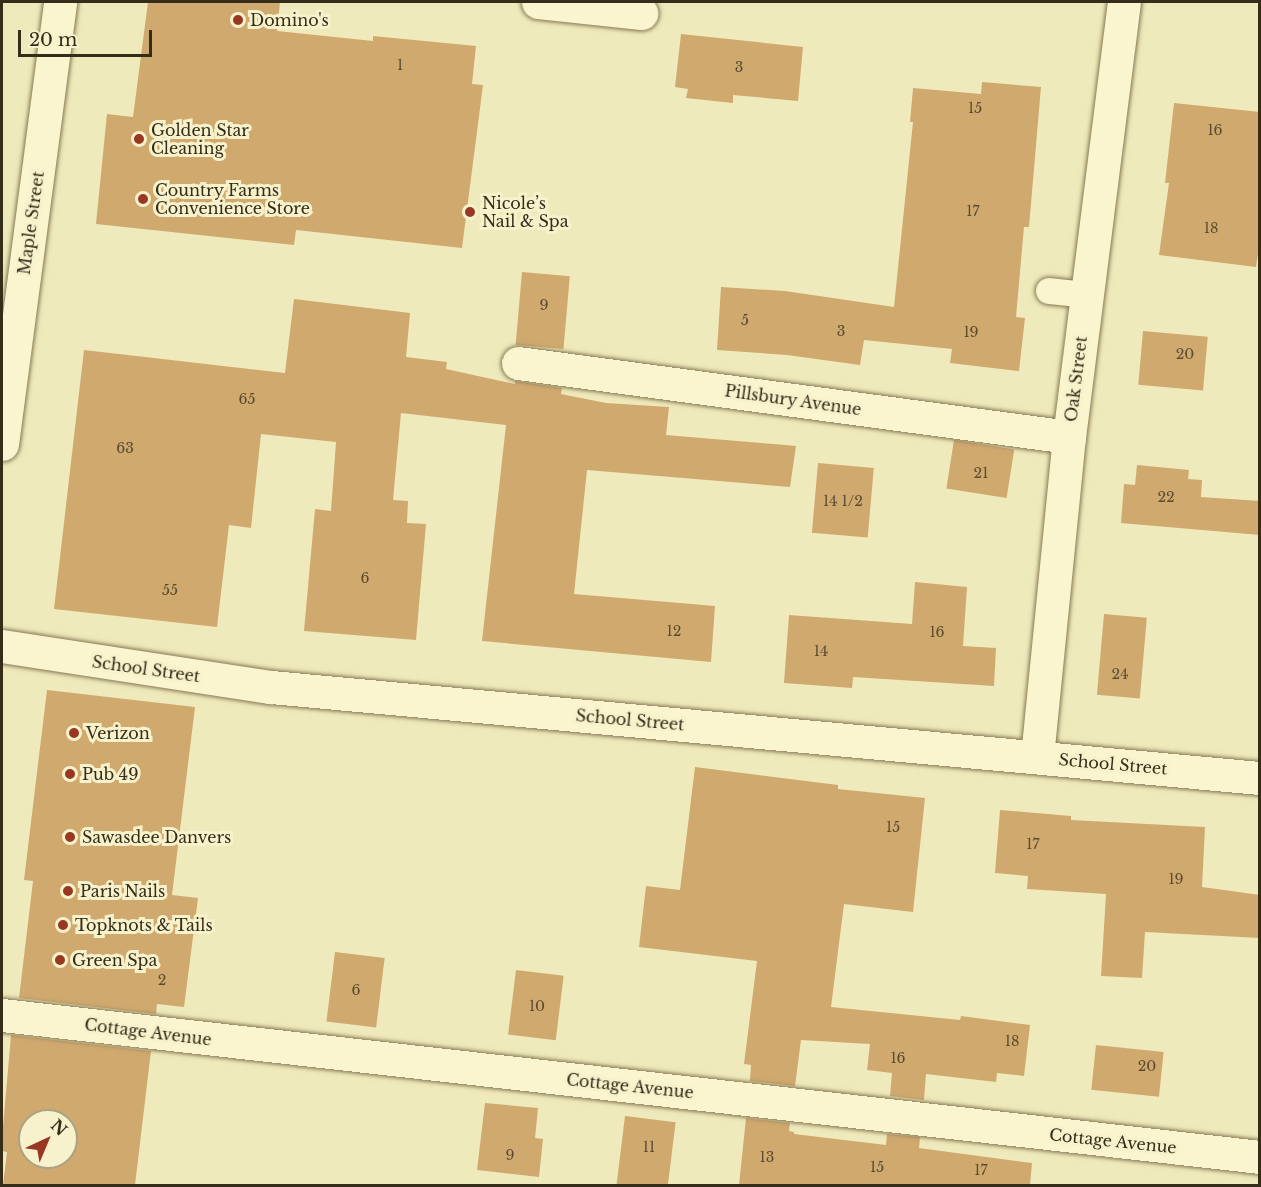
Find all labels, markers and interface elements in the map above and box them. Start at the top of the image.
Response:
place label: Domino's [250,10,329,30]
marker: Domino's [231,13,245,27]
scale bar [21,18,154,56]
text: 20 m [29,29,77,51]
house number: 1 [397,57,403,73]
house number: 3 [735,59,743,75]
house number: 15 [968,100,982,116]
place label: Golden Star Cleaning [151,120,249,158]
house number: 16 [1207,122,1223,138]
marker: Golden Star Cleaning [132,132,146,146]
street label: Maple Street [14,170,48,276]
place label: Country Farms Convenience Store [155,180,310,218]
marker: Country Farms Convenience Store [136,192,150,206]
place label: Nicole’s Nail & Spa [482,193,569,231]
house number: 17 [966,203,980,219]
marker: Nicole’s Nail & Spa [463,205,477,219]
house number: 18 [1204,220,1218,236]
house number: 9 [539,297,549,313]
house number: 5 [741,312,749,328]
house number: 3 [837,323,845,339]
house number: 19 [963,324,979,340]
street label: Oak Street [1061,335,1091,423]
house number: 20 [1176,346,1194,362]
street label: Pillsbury Avenue [723,381,863,419]
house number: 65 [239,391,255,407]
house number: 63 [116,440,134,456]
house number: 21 [974,465,988,481]
house number: 22 [1157,489,1175,505]
house number: 14 1/2 [823,493,863,509]
house number: 6 [360,570,370,586]
house number: 55 [162,582,178,598]
house number: 12 [667,623,681,639]
house number: 16 [929,624,945,640]
house number: 14 [814,643,828,659]
street label: School Street [91,652,201,686]
house number: 24 [1112,666,1128,682]
street label: School Street [575,706,685,734]
place label: Verizon [86,723,150,743]
marker: Verizon [67,726,81,740]
street label: School Street [1058,750,1168,778]
place label: Pub 49 [82,764,138,784]
marker: Pub 49 [63,767,77,781]
house number: 15 [886,819,900,835]
place label: Sawasdee Danvers [82,827,231,847]
marker: Sawasdee Danvers [63,830,77,844]
house number: 17 [1026,836,1040,852]
house number: 19 [1168,871,1184,887]
place label: Paris Nails [80,881,165,901]
marker: Paris Nails [61,884,75,898]
place label: Topknots & Tails [75,915,213,935]
marker: Topknots & Tails [56,918,70,932]
place label: Green Spa [72,950,157,970]
marker: Green Spa [53,953,67,967]
house number: 2 [158,972,166,988]
house number: 6 [351,982,361,998]
house number: 10 [529,998,545,1014]
street label: Cottage Avenue [83,1015,213,1049]
house number: 18 [1005,1033,1019,1049]
house number: 16 [890,1050,906,1066]
house number: 20 [1138,1058,1156,1074]
street label: Cottage Avenue [565,1070,695,1102]
north arrow [18,1109,78,1169]
text: N [47,1115,71,1140]
street label: Cottage Avenue [1048,1125,1178,1157]
house number: 11 [643,1139,655,1155]
house number: 9 [505,1147,515,1163]
house number: 13 [760,1149,774,1165]
house number: 15 [870,1159,884,1175]
house number: 17 [974,1162,988,1178]

